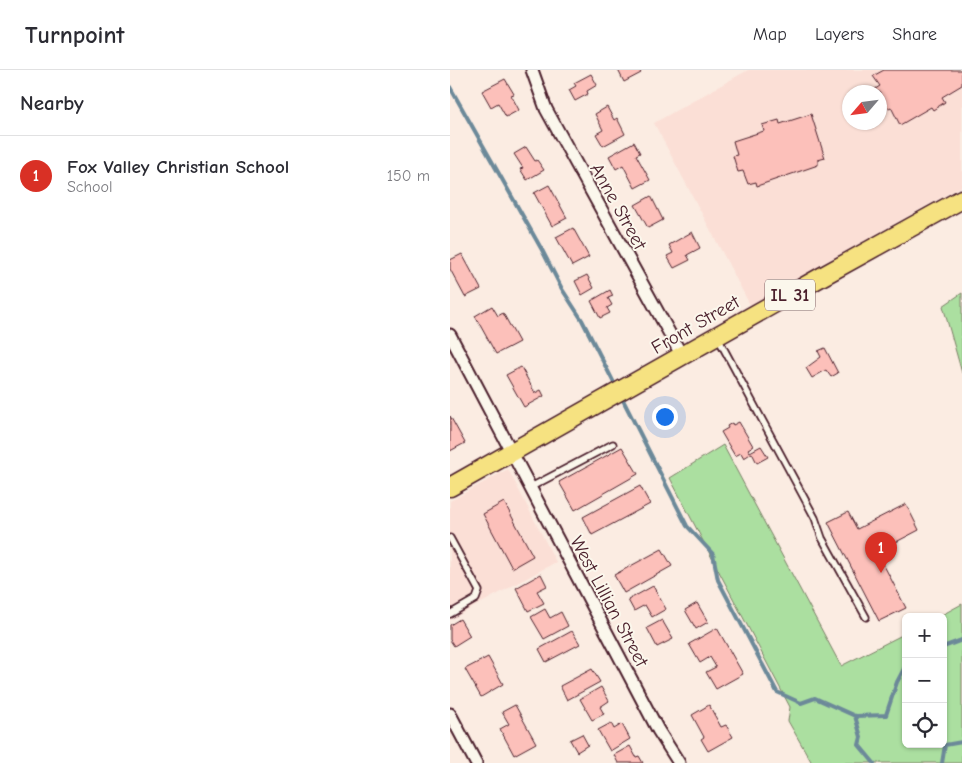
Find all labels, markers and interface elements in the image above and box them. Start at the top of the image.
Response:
text: Turnpoint [25,21,124,49]
text: Map [753,24,787,45]
text: Layers [815,24,864,45]
text: Share [892,24,937,45]
north arrow [842,85,887,130]
text: Nearby [20,91,84,115]
text: Fox Valley Christian School [67,156,289,178]
street label: Anne Street [585,159,651,254]
text: 1 [33,167,39,185]
text: 150 m [387,167,430,185]
text: School [67,178,113,196]
road number: IL 31 [765,280,815,310]
street label: Front Street [648,291,744,359]
your location [652,404,678,430]
street label: West Lillian Street [565,532,653,671]
pin: 1 [865,532,897,573]
map controls [902,613,947,748]
button: + [902,613,947,658]
button: − [902,658,947,703]
button: locate [902,703,947,748]

